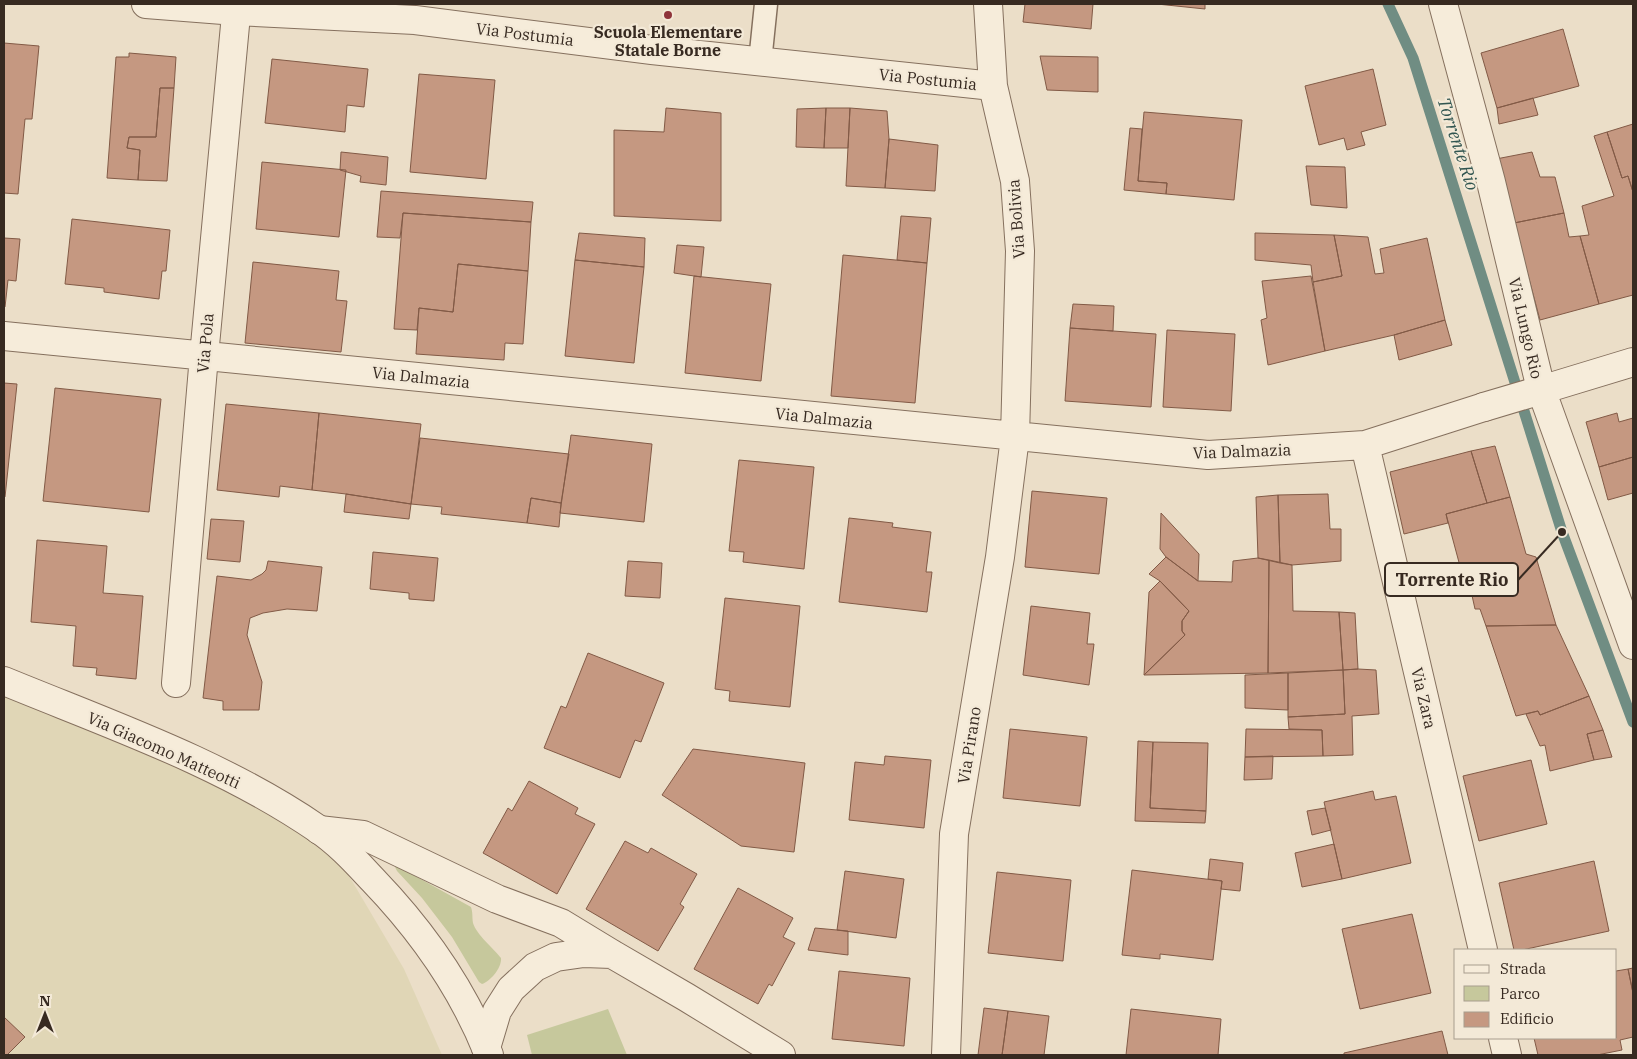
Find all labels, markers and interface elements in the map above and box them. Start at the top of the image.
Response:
marker: Scuola Elementare Statale Borne [662,9,674,21]
street label: Via Postumia [475,18,575,50]
place label: Scuola Elementare Statale Borne [594,22,742,60]
street label: Via Postumia [878,64,978,94]
water label: Torrente Rio [1433,94,1484,193]
street label: Via Bolivia [1003,178,1029,259]
street label: Via Lungo Rio [1505,275,1547,381]
street label: Via Pola [192,312,218,374]
street label: Via Dalmazia [371,362,471,392]
street label: Via Dalmazia [774,403,874,433]
street label: Via Dalmazia [1192,439,1292,463]
callout: Torrente Rio [1385,563,1518,596]
text: Torrente Rio [1395,568,1509,591]
street label: Via Zara [1407,665,1441,731]
street label: Via Pirano [953,705,985,785]
street label: Via Giacomo Matteotti [84,707,244,793]
legend [1454,949,1617,1039]
text: Strada [1500,959,1546,978]
text: Parco [1500,984,1540,1003]
north arrow [20,989,70,1039]
text: N [39,992,51,1010]
text: Edificio [1500,1009,1554,1028]

